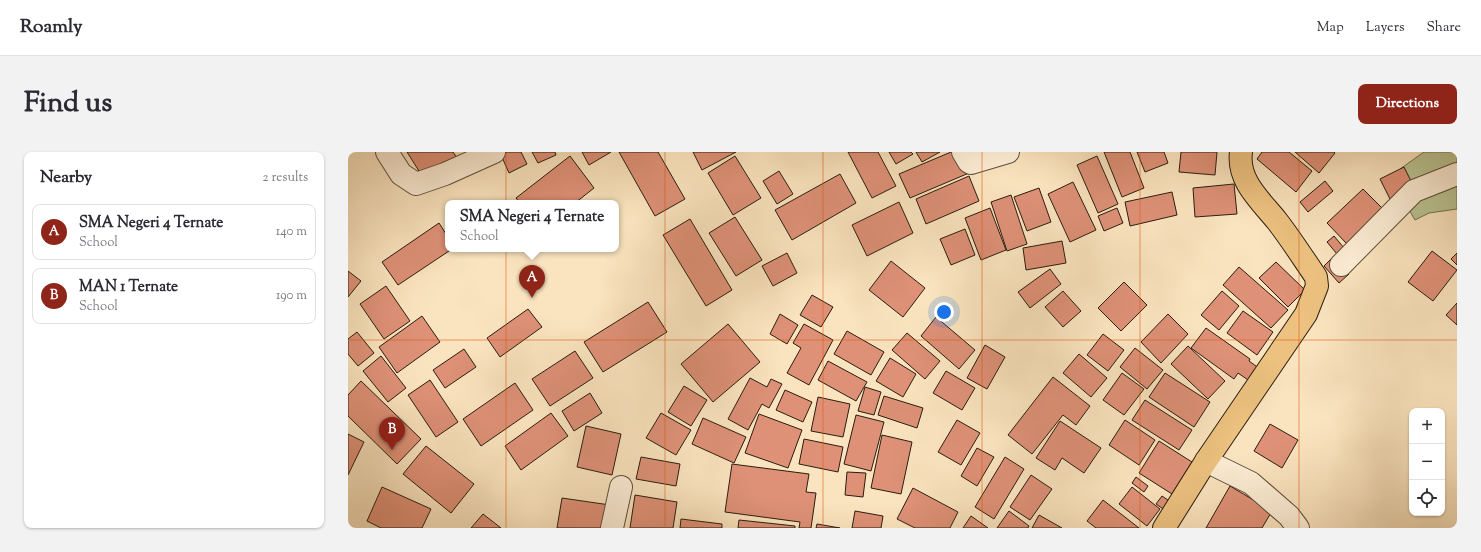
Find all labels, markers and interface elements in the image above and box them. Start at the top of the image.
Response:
text: Roamly [20,14,83,41]
text: Map [1317,18,1344,38]
text: Layers [1366,18,1404,38]
text: Share [1426,18,1461,38]
text: Find us [24,84,112,124]
button: Directions [1358,84,1457,124]
text: Nearby [40,166,92,190]
text: 2 results [263,169,308,187]
popup [445,200,619,252]
text: SMA Negeri 4 Ternate [460,207,604,228]
text: SMA Negeri 4 Ternate [79,213,223,234]
text: A [49,223,59,241]
text: 140 m [276,223,307,241]
text: School [460,228,499,246]
text: School [79,234,118,252]
pin: A [519,265,545,298]
text: MAN 1 Ternate [79,277,178,298]
text: B [50,287,58,305]
text: 190 m [276,287,307,305]
text: School [79,298,118,316]
your location [934,302,954,322]
map controls [1409,408,1445,516]
button: + [1409,408,1445,444]
pin: B [379,417,405,450]
button: − [1409,444,1445,480]
button: locate [1409,480,1445,516]

